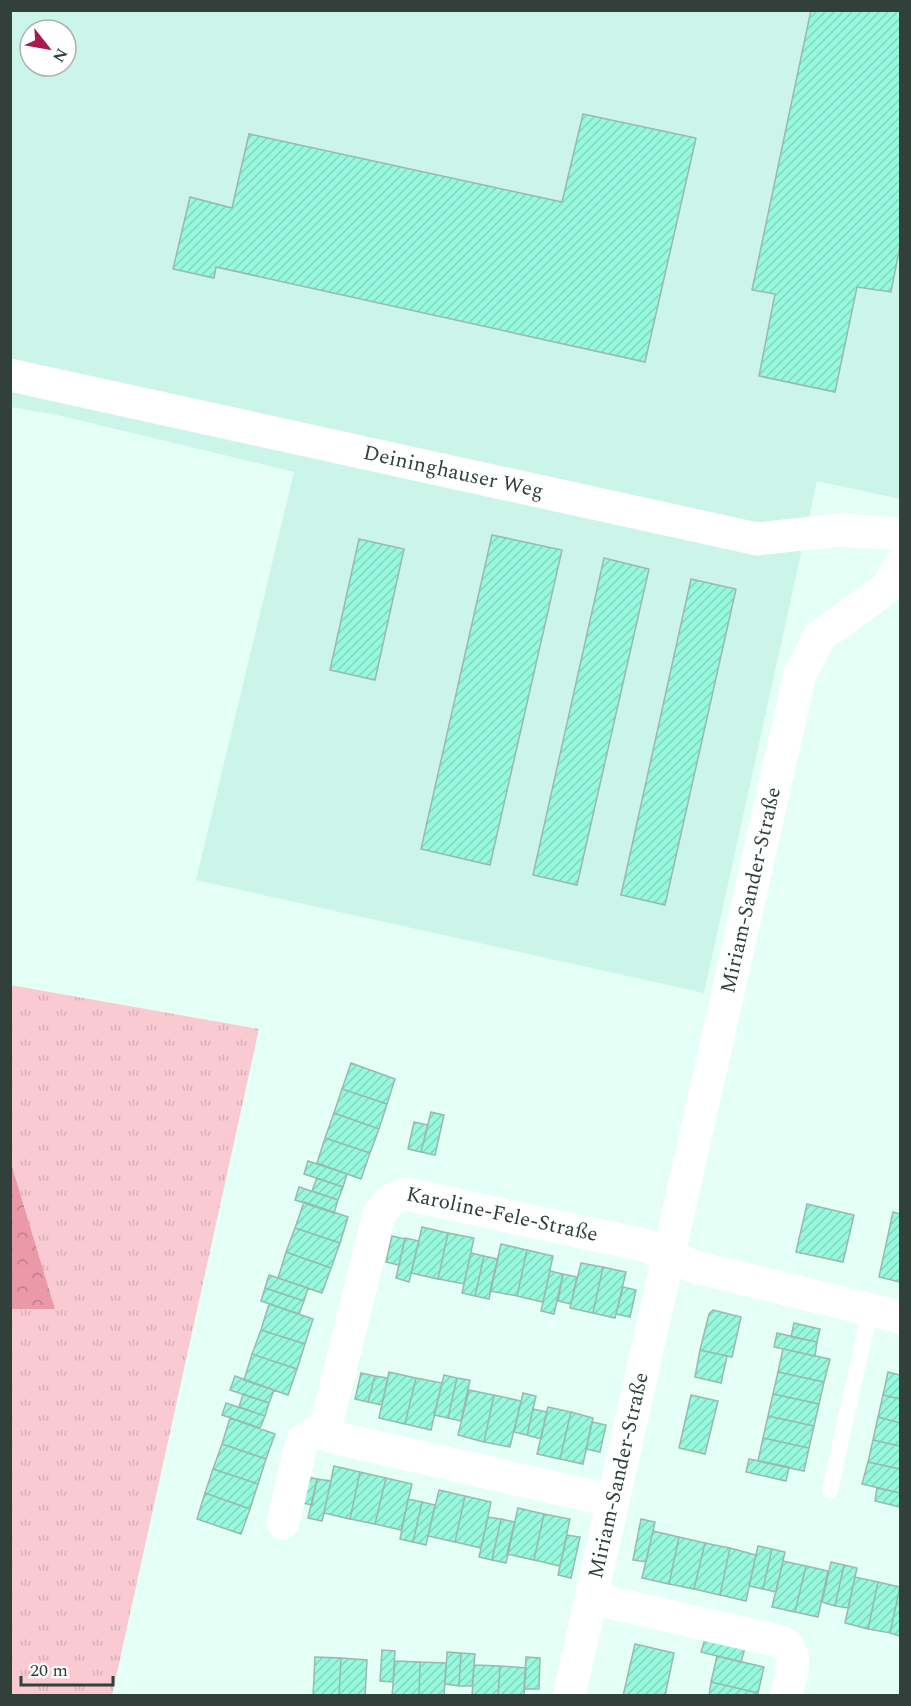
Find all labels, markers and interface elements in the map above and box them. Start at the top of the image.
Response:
north arrow [18,18,78,78]
text: N [46,43,74,67]
street label: Deininghauser Weg [360,437,547,508]
street label: Miriam-Sander-Straße [712,784,790,997]
street label: Karoline-Fele-Straße [403,1178,601,1251]
street label: Miriam-Sander-Straße [580,1369,658,1582]
scale bar [21,1649,112,1687]
text: 20 m [30,1657,68,1684]

